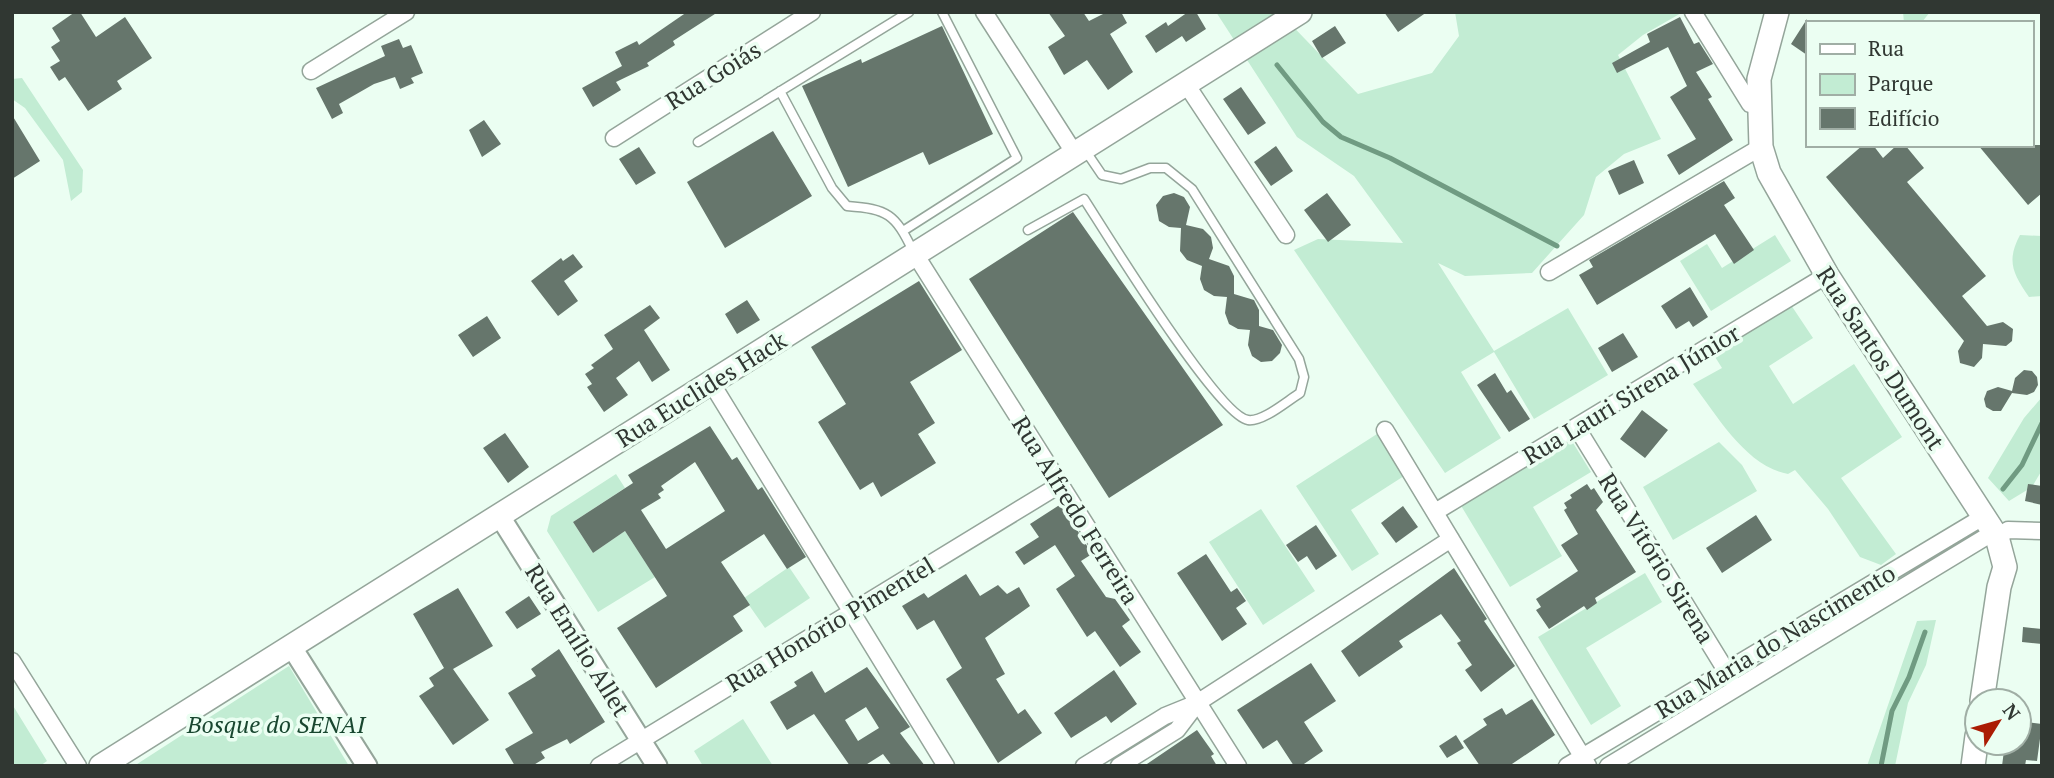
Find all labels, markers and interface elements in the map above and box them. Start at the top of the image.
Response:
legend [1806,21,2033,147]
street label: Rua Goiás [659,33,767,117]
text: Rua [1868,34,1904,62]
text: Parque [1868,69,1933,97]
text: Edifício [1868,104,1939,132]
street label: Rua Santos Dumont [1810,260,1952,456]
street label: Rua Lauri Sirena Júnior [1517,316,1746,472]
street label: Rua Euclides Hack [610,323,793,454]
street label: Rua Alfredo Ferreira [1005,410,1147,610]
street label: Rua Vitório Sirena [1592,467,1722,649]
street label: Rua Honório Pimentel [720,549,940,699]
street label: Rua Maria do Nascimento [1649,557,1901,725]
street label: Rua Emílio Allet [518,558,638,722]
north arrow [1963,687,2033,757]
text: N [1998,698,2027,725]
park label: Bosque do SENAI [186,708,367,740]

